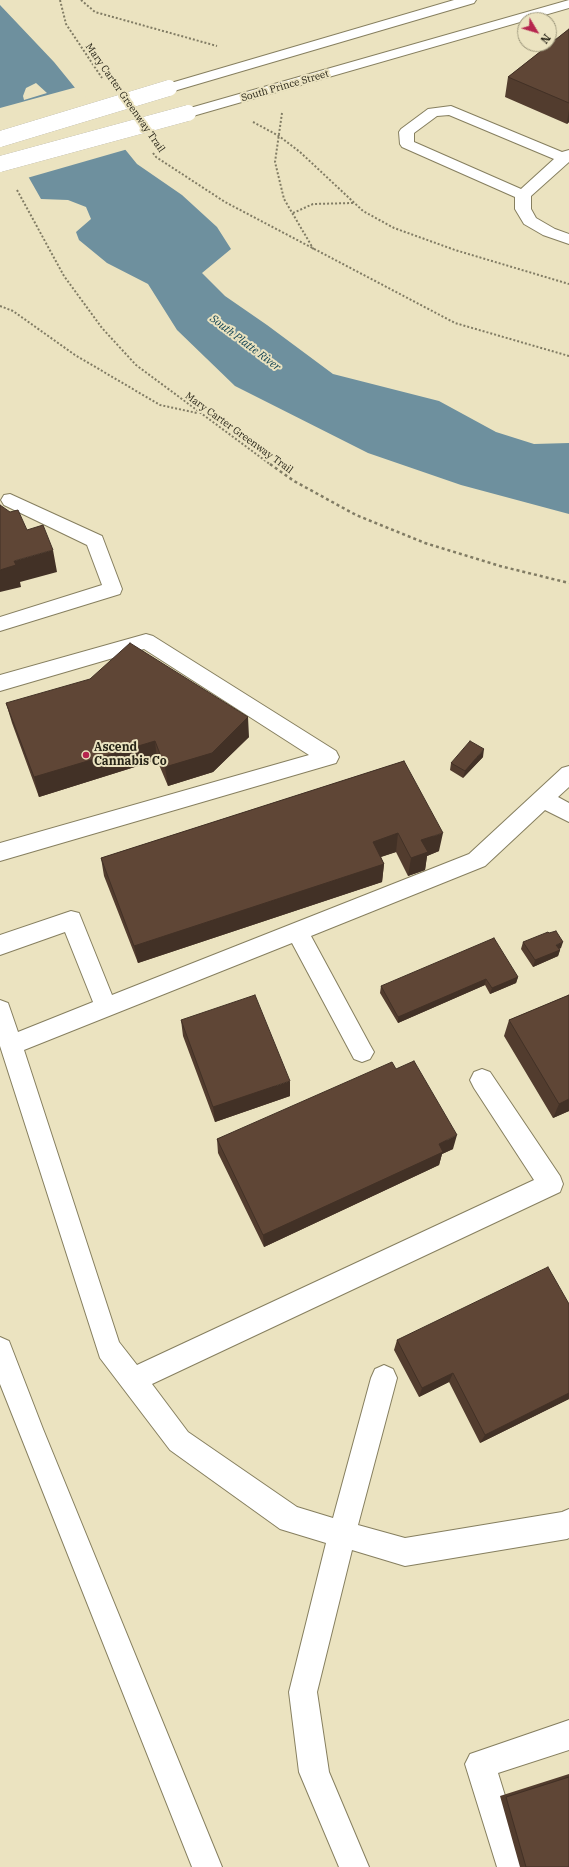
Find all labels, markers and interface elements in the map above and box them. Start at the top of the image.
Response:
north arrow [517,12,557,52]
text: N [537,31,554,47]
street label: Mary Carter Greenway Trail [83,41,167,155]
street label: South Prince Street [240,68,330,104]
water label: South Platte River [207,312,283,374]
street label: Mary Carter Greenway Trail [183,390,295,476]
place label: Ascend Cannabis Co [94,741,167,769]
marker: Ascend Cannabis Co [81,750,91,760]

